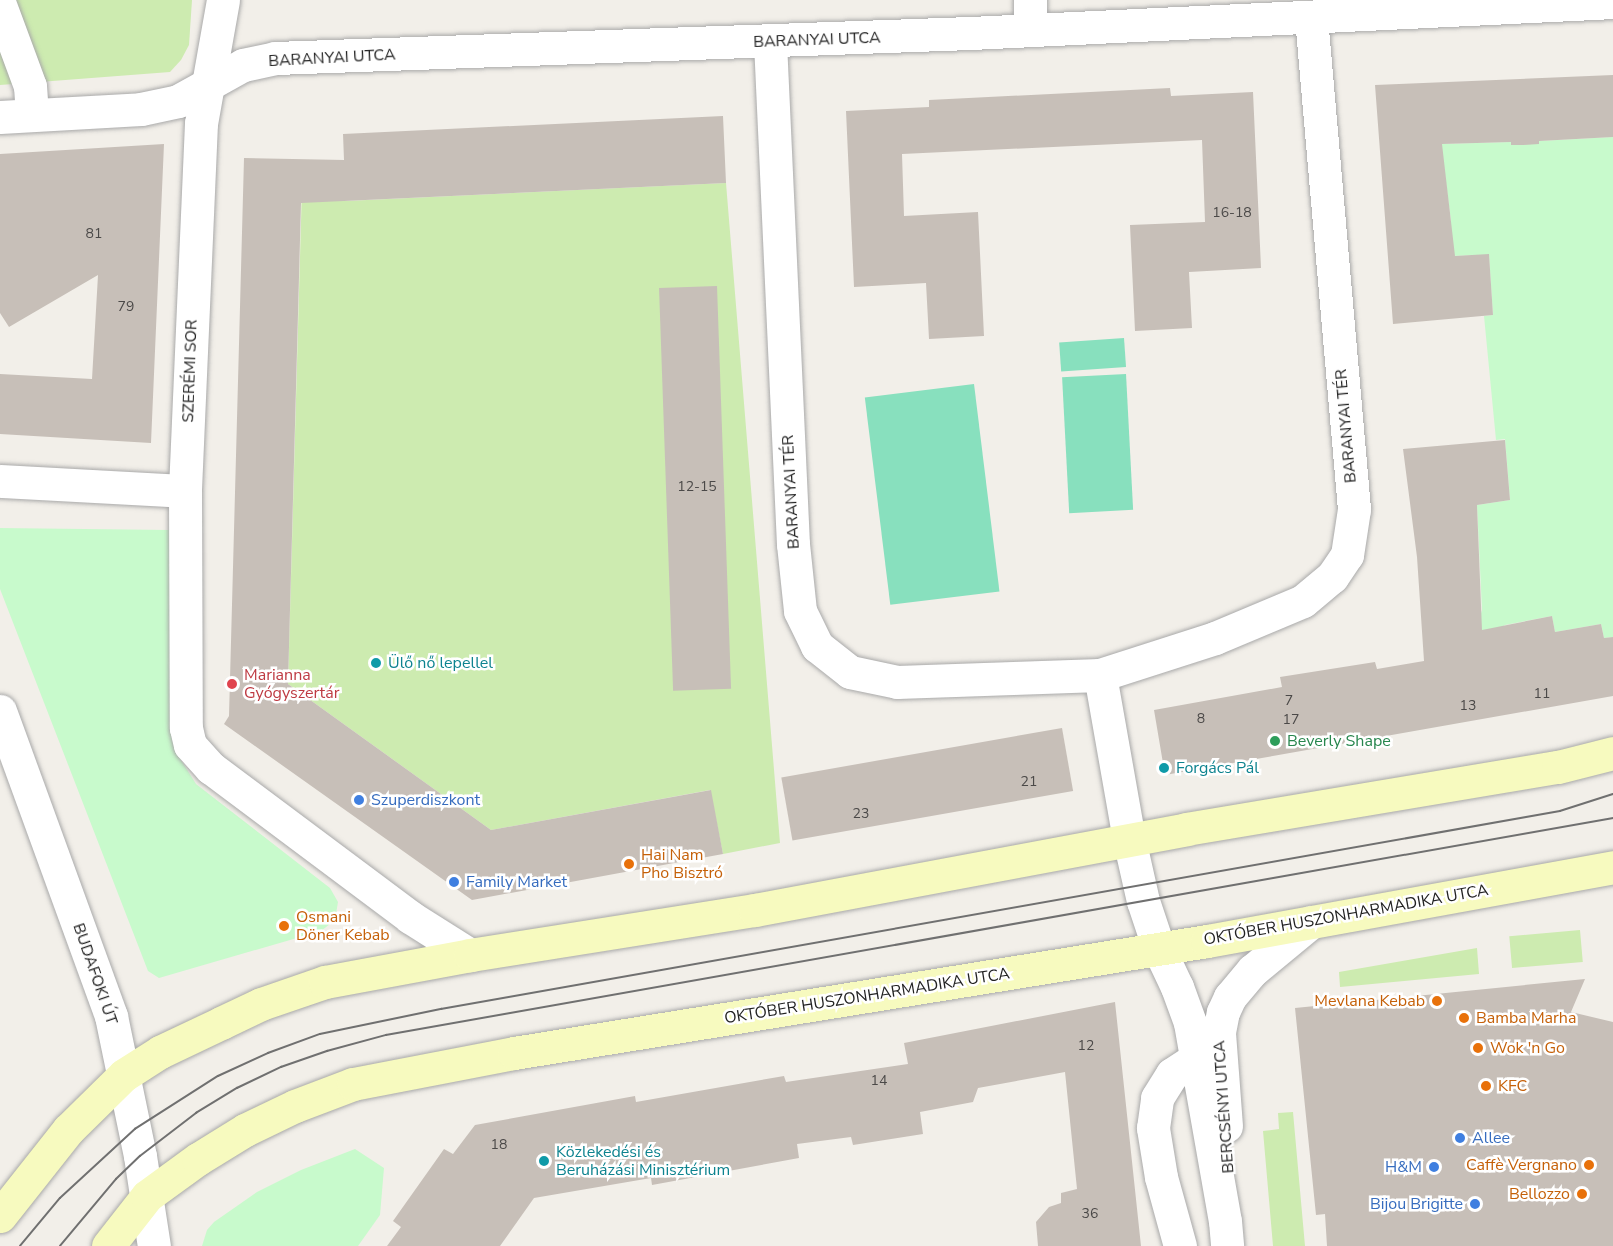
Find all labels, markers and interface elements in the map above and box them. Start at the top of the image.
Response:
street label: BARANYAI UTCA [753,28,881,52]
street label: BARANYAI UTCA [268,45,396,71]
house number: 16-18 [1212,205,1252,221]
house number: 81 [86,226,102,242]
house number: 79 [118,299,134,315]
street label: SZERÉMI SOR [179,319,201,423]
street label: BARANYAI TÉR [1331,368,1361,484]
street label: BARANYAI TÉR [778,434,804,550]
house number: 12-15 [677,479,717,495]
place label: Ülő nő lepellel [388,653,493,673]
marker: Ülő nő lepellel [369,656,383,670]
place label: Marianna Gyógyszertár [244,665,339,703]
marker: Marianna Gyógyszertár [225,677,239,691]
house number: 11 [1534,686,1550,702]
house number: 7 [1285,693,1293,709]
house number: 13 [1460,698,1476,714]
house number: 8 [1197,711,1205,727]
house number: 17 [1283,712,1299,728]
place label: Beverly Shape [1287,731,1391,751]
marker: Beverly Shape [1268,734,1282,748]
place label: Forgács Pál [1176,758,1259,778]
marker: Forgács Pál [1157,761,1171,775]
house number: 21 [1021,774,1037,790]
place label: Szuperdiszkont [371,790,480,810]
marker: Szuperdiszkont [352,793,366,807]
house number: 23 [853,806,869,822]
place label: Hai Nam Pho Bisztró [641,845,723,883]
marker: Hai Nam Pho Bisztró [622,857,636,871]
place label: Family Market [466,872,567,892]
marker: Family Market [447,875,461,889]
street label: OKTÓBER HUSZONHARMADIKA UTCA [1202,880,1490,950]
place label: Osmani Döner Kebab [296,907,390,945]
marker: Osmani Döner Kebab [277,919,291,933]
street label: BUDAFOKI ÚT [69,921,121,1027]
street label: OKTÓBER HUSZONHARMADIKA UTCA [723,964,1011,1028]
place label: Mevlana Kebab [1314,991,1425,1011]
marker: Mevlana Kebab [1430,994,1444,1008]
place label: Bamba Marha [1476,1008,1576,1028]
marker: Bamba Marha [1457,1011,1471,1025]
house number: 12 [1078,1038,1094,1054]
place label: Wok 'n Go [1490,1038,1565,1058]
street label: BERCSÉNYI UTCA [1210,1040,1238,1174]
marker: Wok 'n Go [1471,1041,1485,1055]
house number: 14 [871,1073,887,1089]
place label: KFC [1498,1076,1527,1096]
marker: KFC [1479,1079,1493,1093]
place label: Allee [1472,1128,1510,1148]
marker: Allee [1453,1131,1467,1145]
house number: 18 [491,1137,507,1153]
place label: Közlekedési és Beruházási Minisztérium [556,1142,730,1180]
marker: Közlekedési és Beruházási Minisztérium [537,1154,551,1168]
place label: Caffè Vergnano [1466,1155,1577,1175]
place label: H&M [1385,1157,1422,1177]
marker: Caffè Vergnano [1582,1158,1596,1172]
marker: H&M [1427,1160,1441,1174]
place label: Bellozzo [1509,1184,1570,1204]
marker: Bellozzo [1575,1187,1589,1201]
place label: Bijou Brigitte [1370,1194,1463,1214]
marker: Bijou Brigitte [1468,1197,1482,1211]
house number: 36 [1082,1206,1098,1222]

